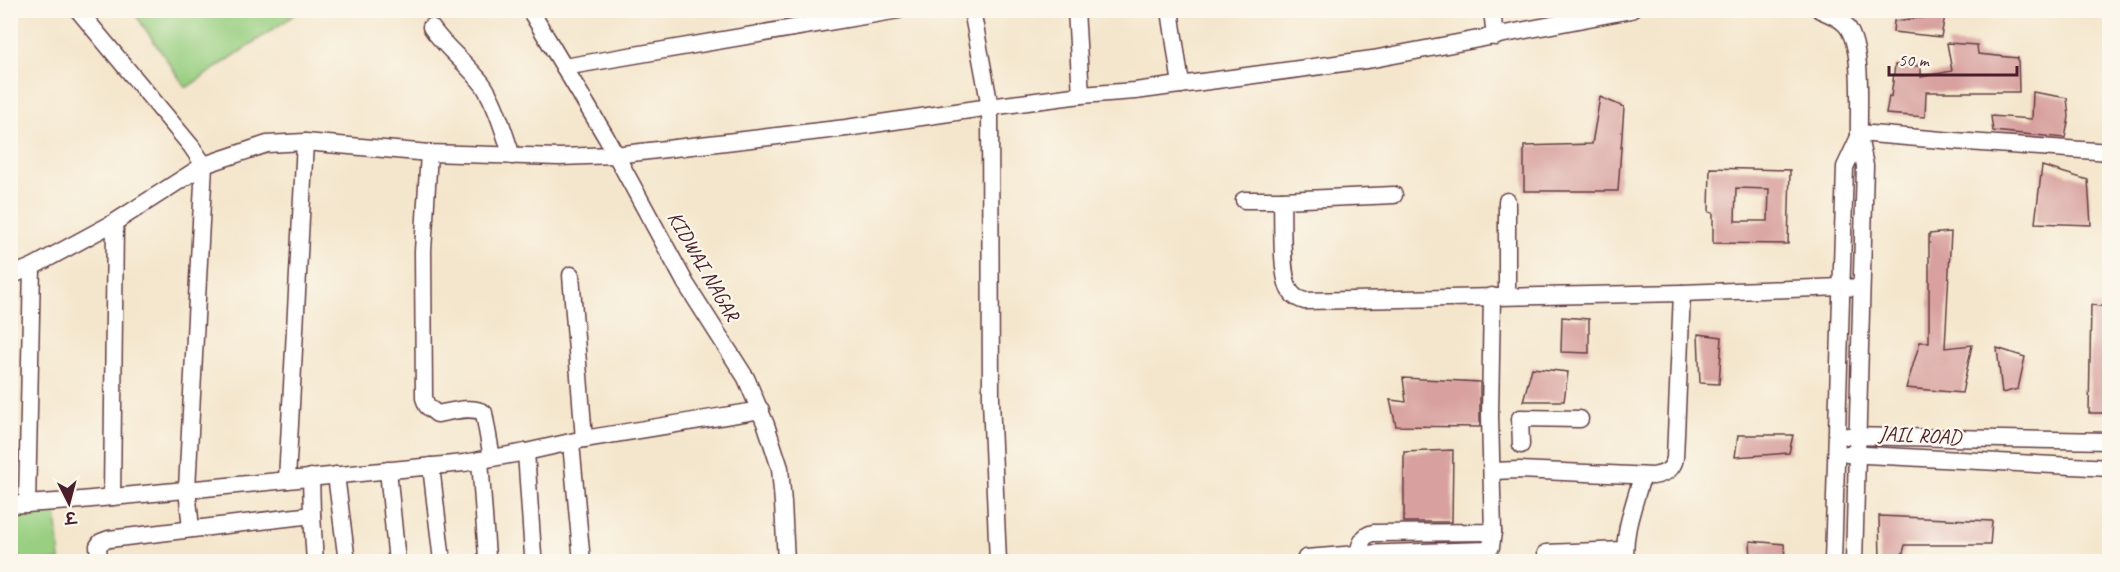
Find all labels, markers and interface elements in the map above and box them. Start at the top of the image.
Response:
scale bar [1889,39,2016,77]
text: 50 m [1898,49,1931,71]
street label: KIDWAI NAGAR [662,206,747,327]
street label: JAIL ROAD [1877,420,1964,450]
north arrow [39,473,99,533]
text: उ [63,506,79,528]

